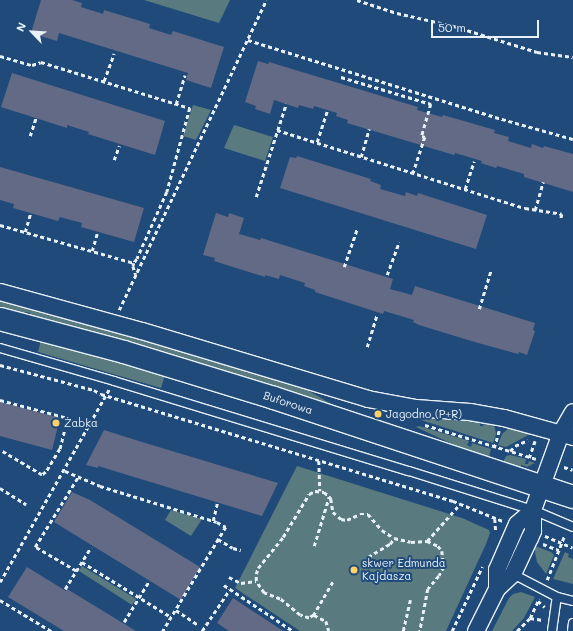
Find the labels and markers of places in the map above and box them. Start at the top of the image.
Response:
place label: Jagodno (P+R) [386,407,462,421]
marker: Jagodno (P+R) [373,409,383,419]
place label: Żabka [64,416,98,430]
marker: Żabka [51,418,61,428]
place label: skwer Edmunda Kajdasza [362,557,446,583]
marker: skwer Edmunda Kajdasza [349,565,359,575]

